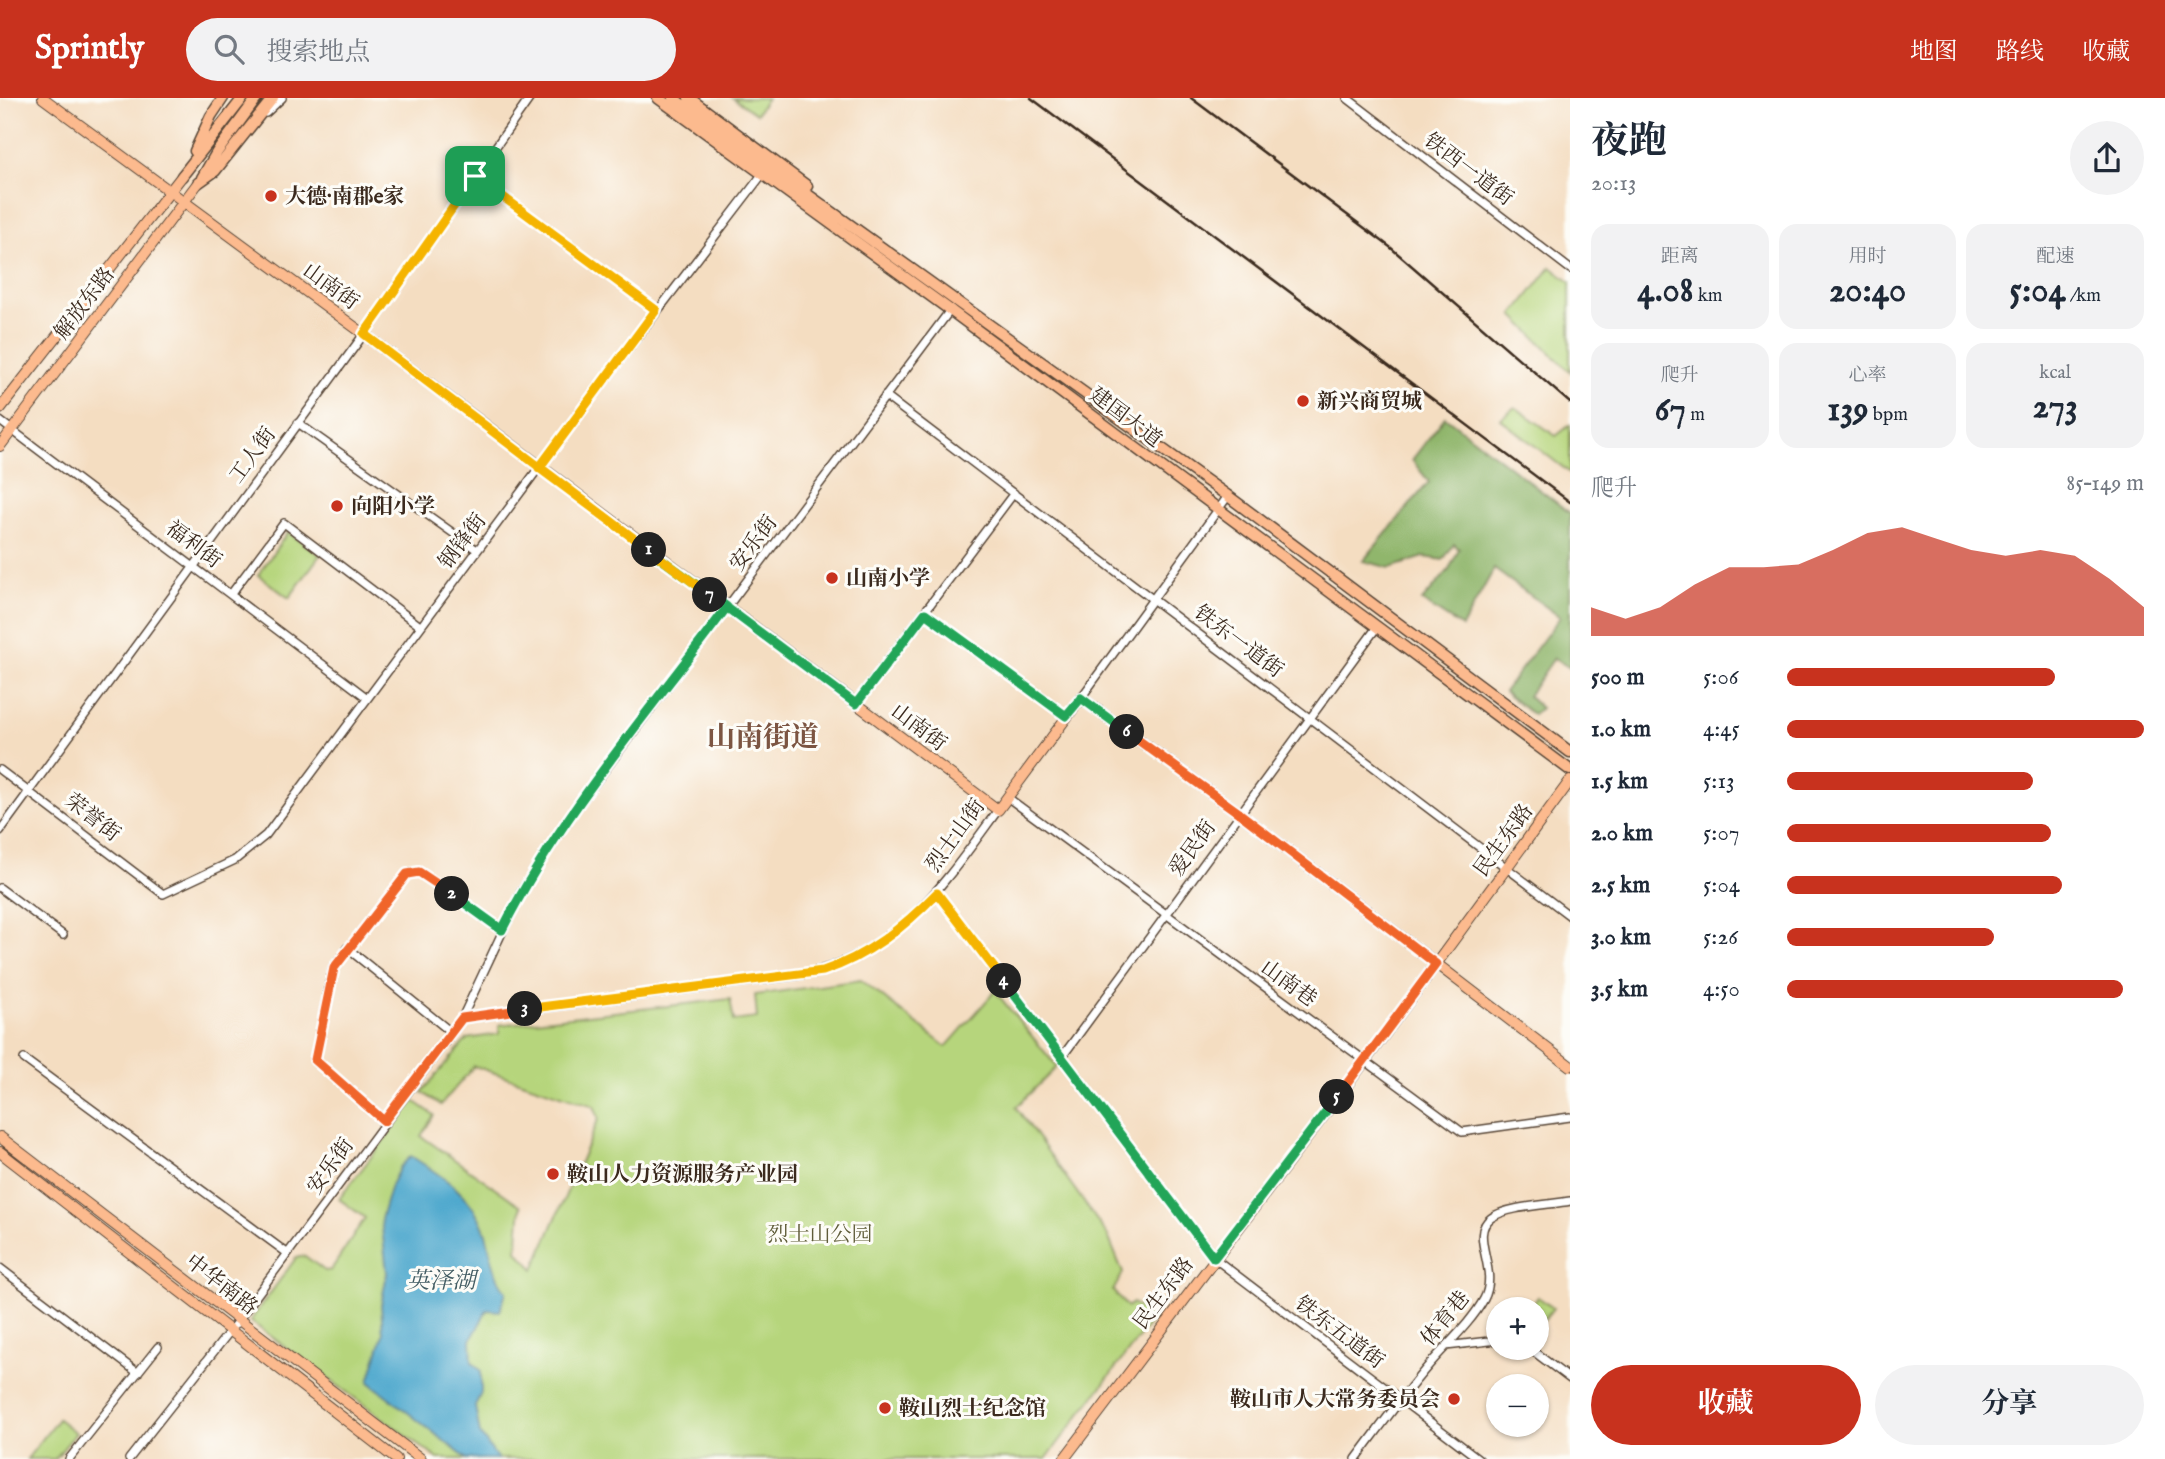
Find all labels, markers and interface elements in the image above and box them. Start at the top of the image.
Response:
search box [186,18,676,81]
text: Sprintly [35,28,144,70]
icon: search [210,30,248,68]
text: 搜索地点 [266,36,370,69]
text: 地图 [1910,37,1958,68]
text: 路线 [1996,37,2044,68]
text: 收藏 [2082,37,2130,68]
text: 夜跑 [1591,119,1667,167]
button: share [2070,121,2144,195]
street label: 铁西一道街 [1418,128,1518,213]
pin [445,146,505,206]
icon: arrive [456,157,494,195]
text: 20:13 [1591,169,1636,198]
place label: 大德·南郡e家 [285,184,404,211]
marker: 大德·南郡e家 [263,188,279,204]
text: 距离 [1661,245,1699,269]
text: 用时 [1848,245,1887,269]
text: 配速 [2036,245,2074,269]
street label: 山南街 [297,258,364,317]
street label: 解放东路 [49,262,121,346]
text: 4.08 [1637,269,1694,314]
text: 20:40 [1829,269,1906,314]
text: 5:04 [2009,269,2066,314]
text: km [1694,284,1723,308]
text: /km [2066,284,2101,308]
text: kcal [2039,361,2071,385]
text: 爬升 [1661,364,1699,388]
text: 心率 [1848,364,1887,388]
street label: 建国大道 [1083,382,1167,454]
text: 273 [2032,385,2078,430]
text: 67 [1655,388,1686,433]
text: 139 [1827,388,1869,433]
place label: 新兴商贸城 [1317,389,1422,416]
marker: 新兴商贸城 [1295,393,1311,409]
text: m [1686,403,1705,427]
text: bpm [1869,403,1908,427]
street label: 工人街 [224,422,283,489]
text: 85–149 m [2066,469,2144,498]
text: 爬升 [1591,474,1637,503]
place label: 向阳小学 [351,494,435,521]
marker: 向阳小学 [329,498,345,514]
street label: 钢锋街 [433,509,493,575]
street label: 安乐街 [724,511,784,577]
street label: 福利街 [160,515,226,575]
pin: 1 [632,532,666,568]
text: 1 [645,537,652,561]
place label: 山南小学 [846,566,930,593]
marker: 山南小学 [824,570,840,586]
pin: 7 [692,578,728,612]
text: 7 [705,582,714,606]
street label: 铁东一道街 [1188,600,1288,685]
text: 500 m [1591,663,1645,692]
text: 5:06 [1703,663,1738,692]
street label: 山南街 [885,698,951,758]
pin: 6 [1110,714,1144,750]
text: 1.0 km [1591,715,1651,744]
text: 4:45 [1703,715,1740,744]
text: 6 [1122,719,1131,743]
district label: 山南街道 [707,721,819,756]
text: 1.5 km [1591,767,1648,796]
text: 5:13 [1703,767,1735,796]
street label: 荣誉街 [59,788,125,848]
street label: 烈士山街 [921,794,992,878]
street label: 民生东路 [1469,799,1540,883]
street label: 爱民街 [1164,815,1223,882]
text: 2.0 km [1591,819,1653,848]
text: 5:07 [1703,819,1739,848]
text: 2.5 km [1591,871,1650,900]
text: 5:04 [1703,871,1740,900]
pin: 2 [434,876,470,912]
text: 2 [447,881,456,905]
text: 3.0 km [1591,923,1651,952]
text: 5:26 [1703,923,1738,952]
street label: 山南巷 [1255,955,1322,1014]
pin: 4 [986,964,1021,998]
text: 4 [999,968,1008,992]
text: 3.5 km [1591,975,1648,1004]
text: 4:50 [1703,975,1740,1004]
pin: 3 [508,992,542,1026]
text: 3 [521,996,528,1020]
pin: 5 [1320,1080,1354,1114]
text: 5 [1333,1084,1340,1108]
street label: 安乐街 [302,1133,361,1200]
place label: 鞍山人力资源服务产业园 [567,1162,798,1189]
marker: 鞍山人力资源服务产业园 [545,1166,561,1182]
park label: 烈士山公园 [768,1222,873,1249]
street label: 中华南路 [180,1249,262,1322]
street label: 民生东路 [1128,1252,1200,1336]
water label: 英泽湖 [407,1267,480,1296]
street label: 体育巷 [1416,1286,1476,1352]
street label: 铁东五道街 [1289,1291,1389,1376]
map controls [1486,1297,1549,1437]
button: + [1486,1297,1549,1360]
button: 收藏 [1591,1365,1861,1445]
button: 分享 [1875,1365,2144,1445]
button: − [1486,1374,1549,1437]
place label: 鞍山市人大常务委员会 [1230,1387,1440,1414]
marker: 鞍山市人大常务委员会 [1446,1391,1462,1407]
place label: 鞍山烈士纪念馆 [899,1396,1046,1423]
marker: 鞍山烈士纪念馆 [877,1400,893,1416]

